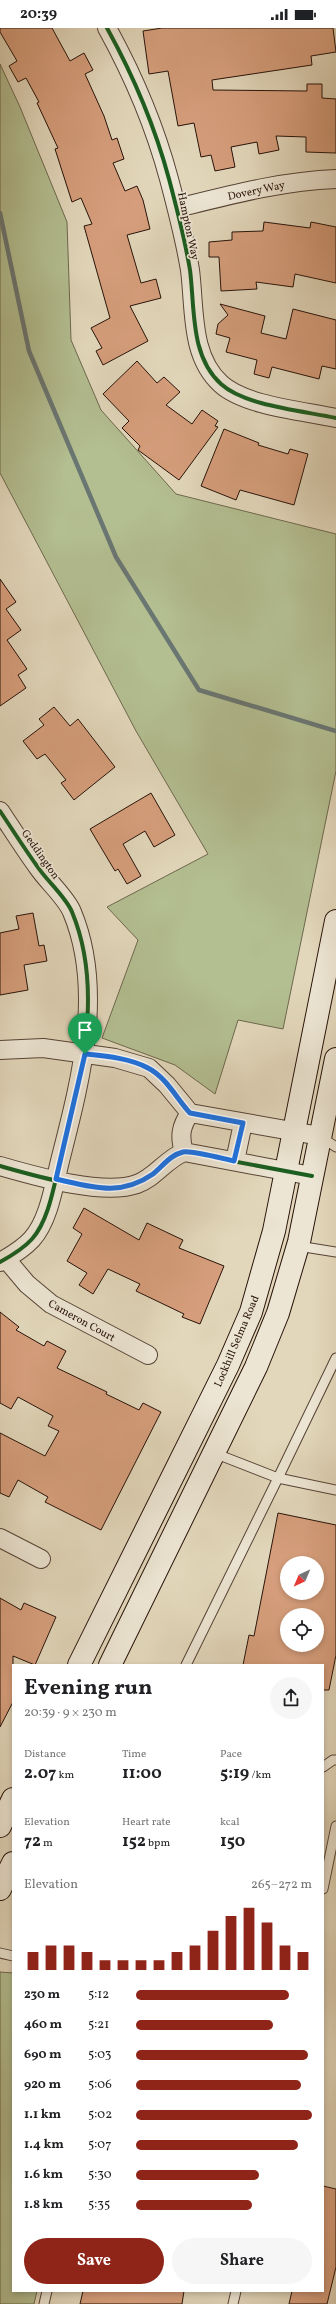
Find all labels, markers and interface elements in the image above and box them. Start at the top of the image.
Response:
text: 20:39 [20,4,57,25]
street label: Dovery Way [226,178,286,205]
street label: Hampton Way [173,191,202,262]
street label: Geddington [17,827,63,883]
pin [68,1013,102,1054]
icon: arrive [74,1019,96,1041]
street label: Lockhill Selma Road [211,1293,263,1390]
street label: Cameron Court [45,1297,118,1346]
north arrow [280,1556,324,1600]
map controls [280,1556,324,1652]
button: locate [280,1608,324,1652]
text: Evening run [24,1673,153,1704]
button: share [270,1677,312,1719]
text: 20:39 · 9 × 230 m [24,1704,117,1722]
text: Distance [24,1747,66,1762]
text: Time [122,1747,146,1762]
text: Pace [220,1747,242,1762]
text: 2.07 [24,1762,56,1785]
text: 11:00 [122,1762,162,1785]
text: 5:19 [220,1762,249,1785]
text: km [56,1768,74,1783]
text: /km [249,1768,271,1783]
text: Elevation [24,1815,70,1830]
text: Heart rate [122,1815,171,1830]
text: kcal [220,1815,240,1830]
text: 72 [24,1830,41,1853]
text: 152 [122,1830,146,1853]
text: 150 [220,1830,245,1853]
text: m [41,1836,53,1851]
text: bpm [146,1836,170,1851]
text: Elevation [24,1876,78,1894]
text: 265–272 m [251,1876,312,1894]
text: 230 m [24,1986,60,2004]
text: 5:12 [88,1986,109,2004]
text: 460 m [24,2016,62,2034]
text: 5:21 [88,2016,109,2034]
text: 690 m [24,2046,62,2064]
text: 5:03 [88,2046,111,2064]
text: 920 m [24,2076,61,2094]
text: 5:06 [88,2076,112,2094]
text: 1.1 km [24,2106,61,2124]
text: 5:02 [88,2106,112,2124]
text: 1.4 km [24,2136,64,2154]
text: 5:07 [88,2136,111,2154]
text: 1.6 km [24,2166,63,2184]
text: 5:30 [88,2166,112,2184]
text: 1.8 km [24,2196,63,2214]
text: 5:35 [88,2196,110,2214]
button: Save [24,2238,164,2284]
button: Share [172,2238,312,2284]

